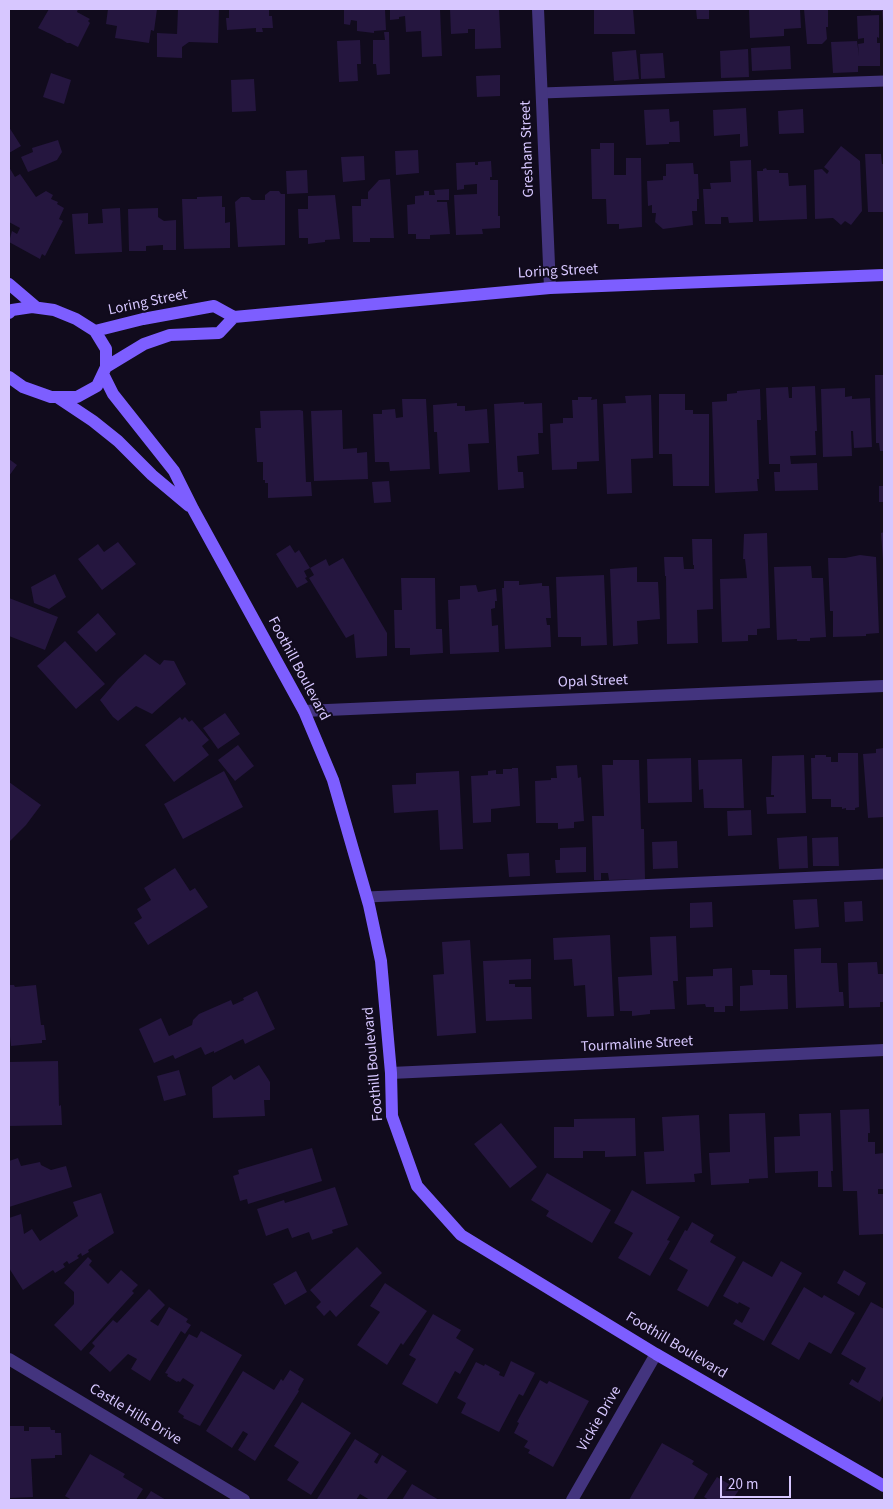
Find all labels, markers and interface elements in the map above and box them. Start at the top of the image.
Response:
street label: Gresham Street [517,100,539,198]
street label: Loring Street [517,261,599,283]
street label: Loring Street [107,286,189,320]
street label: Foothill Boulevard [263,614,333,724]
street label: Opal Street [558,672,628,692]
street label: Foothill Boulevard [360,1006,388,1122]
street label: Tourmaline Street [580,1033,694,1057]
street label: Foothill Boulevard [622,1309,730,1383]
street label: Castle Hills Drive [86,1380,184,1450]
street label: Vickie Drive [574,1383,626,1455]
scale bar [723,1466,794,1498]
text: 20 m [728,1474,758,1495]

